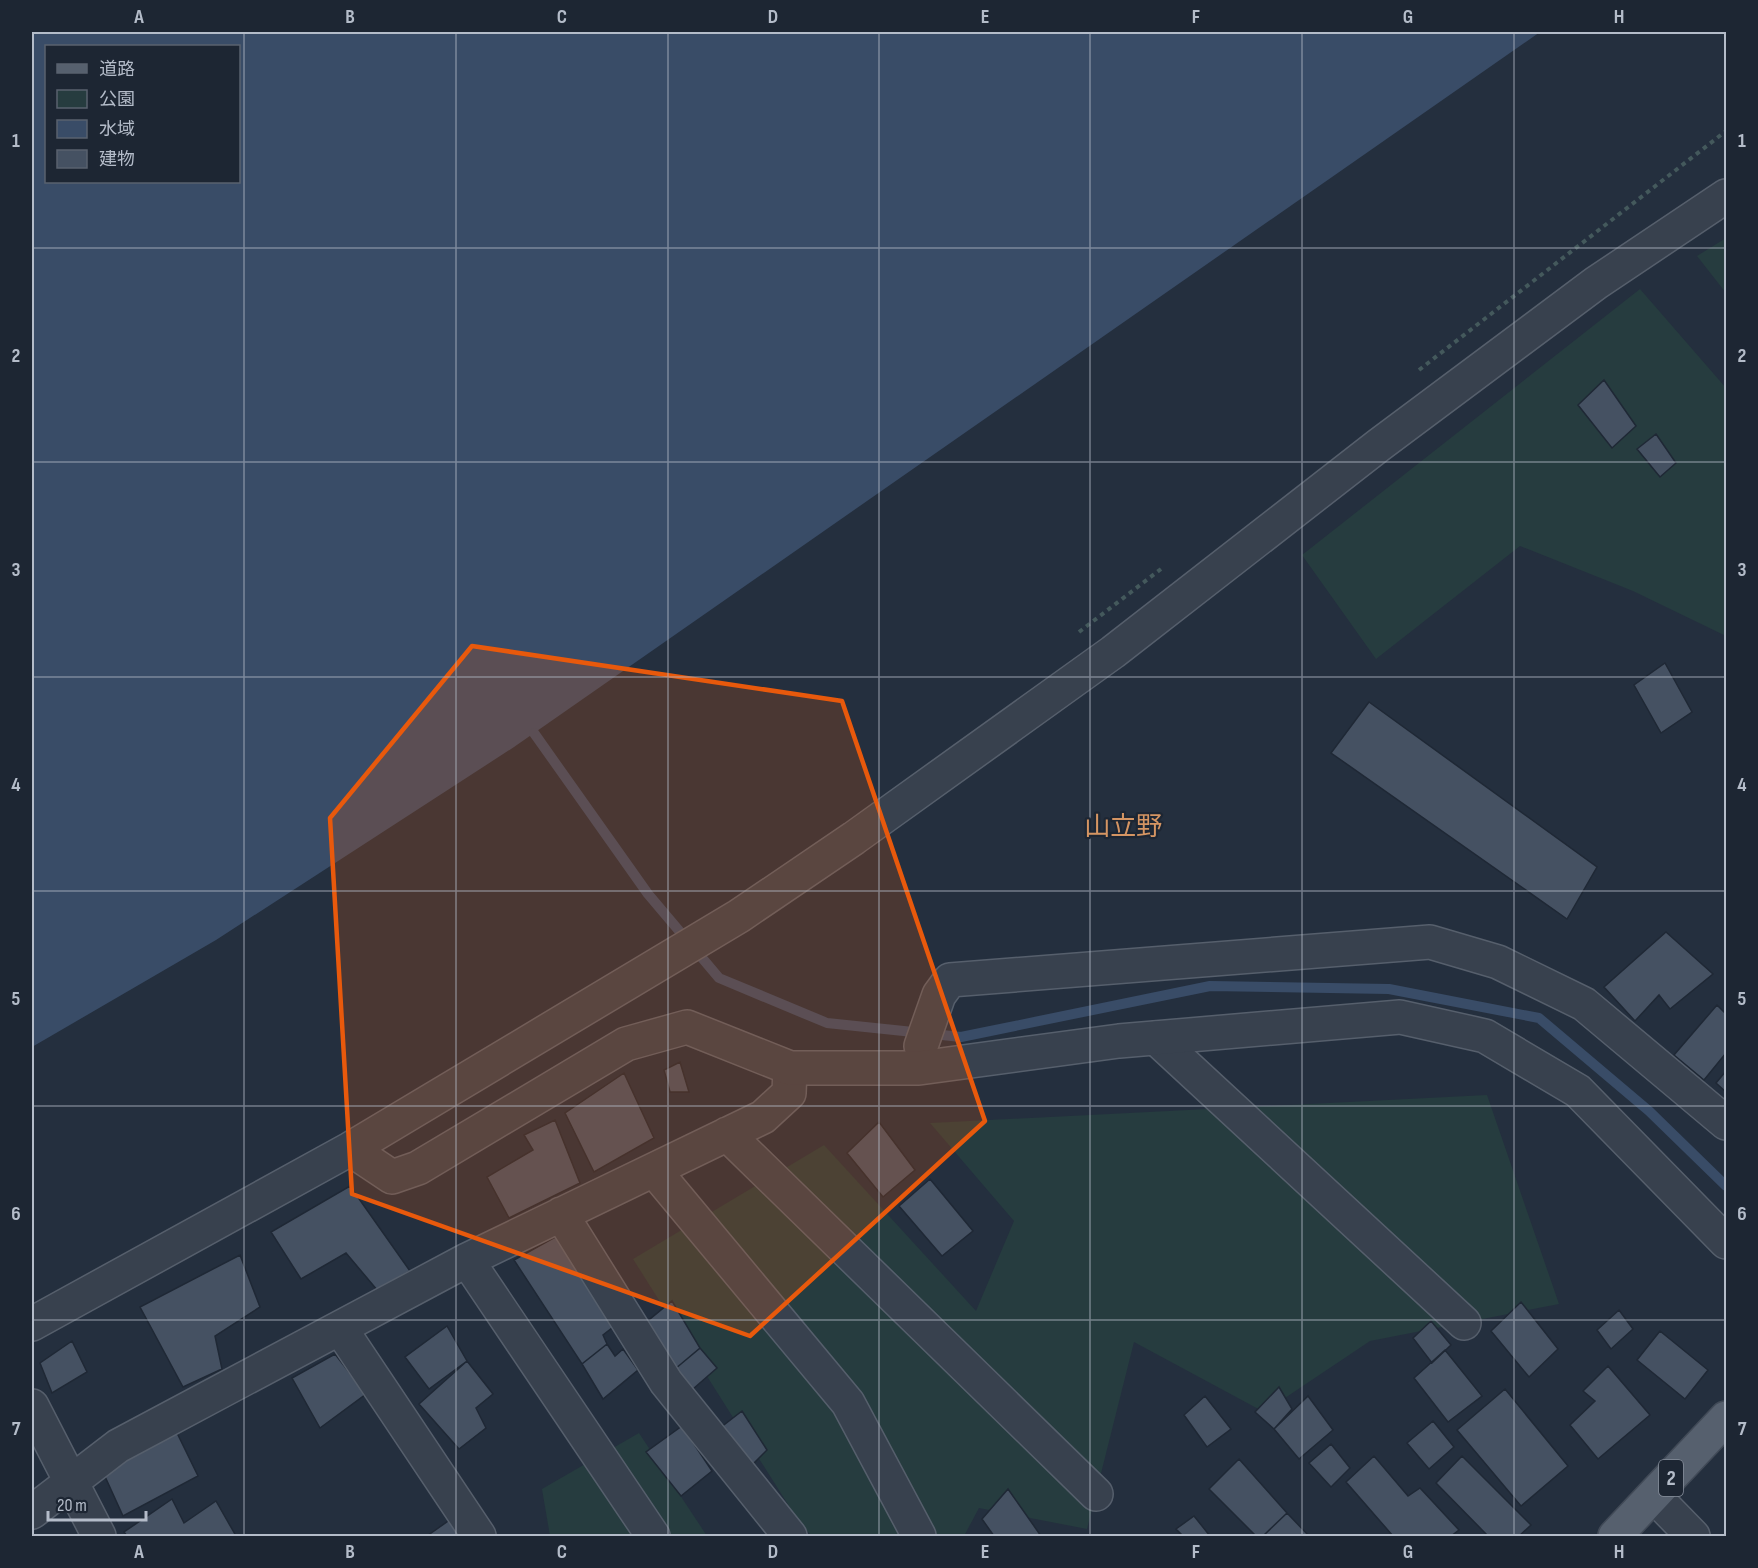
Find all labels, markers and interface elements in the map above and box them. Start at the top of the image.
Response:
text: A [133,5,144,29]
text: B [345,5,355,29]
text: C [557,5,567,29]
text: D [768,5,778,29]
text: E [981,5,989,29]
text: F [1192,5,1200,29]
text: G [1403,5,1413,29]
text: H [1614,5,1624,29]
legend [45,45,240,183]
text: 道路 [99,59,135,80]
text: 公園 [99,89,135,110]
text: 水域 [99,119,135,140]
text: 1 [12,129,20,153]
text: 1 [1738,129,1746,153]
text: 建物 [99,149,135,170]
text: 2 [12,344,20,368]
text: 2 [1738,344,1746,368]
text: 3 [12,558,21,582]
text: 3 [1738,558,1747,582]
text: 4 [11,773,21,797]
text: 4 [1737,773,1747,797]
district label: 山立野 [1084,812,1162,843]
text: 5 [12,987,21,1011]
text: 5 [1738,987,1747,1011]
text: 6 [11,1202,21,1226]
text: 6 [1737,1202,1747,1226]
text: 7 [12,1417,21,1441]
text: 7 [1738,1417,1747,1441]
road number: 2 [1659,1460,1683,1496]
scale bar [48,1484,146,1522]
text: 20 m [57,1495,87,1516]
text: A [133,1540,144,1564]
text: B [345,1540,355,1564]
text: C [557,1540,567,1564]
text: D [768,1540,778,1564]
text: E [981,1540,989,1564]
text: F [1192,1540,1200,1564]
text: G [1403,1540,1413,1564]
text: H [1614,1540,1624,1564]

